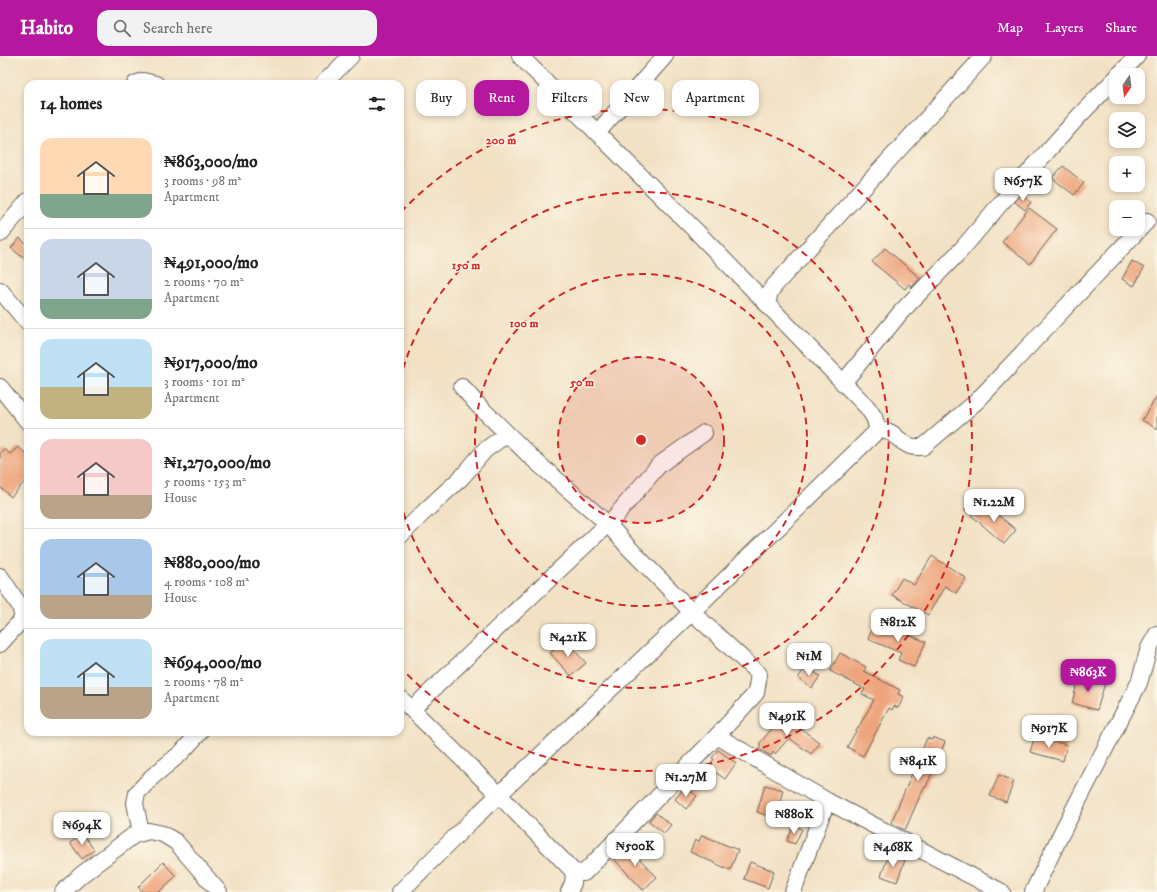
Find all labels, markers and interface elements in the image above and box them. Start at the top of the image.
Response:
search box [97,10,377,46]
text: Habito [20,17,73,40]
icon: search [111,17,133,39]
text: Search here [143,19,212,38]
text: Map [997,19,1023,37]
text: Layers [1045,19,1083,37]
text: Share [1105,19,1137,37]
north arrow [1109,68,1145,104]
map controls [1109,68,1145,236]
chip: Buy [416,80,466,116]
chip: Rent [474,80,529,116]
chip: Filters [537,80,602,116]
chip: New [610,80,664,116]
chip: Apartment [672,80,759,116]
text: 14 homes [40,93,102,115]
icon: filters [366,93,388,115]
button: layers [1109,112,1145,148]
text: 200 m [486,133,516,148]
text: ₦863,000/mo [164,151,258,173]
icon: home [72,154,120,202]
button: + [1109,156,1145,192]
pin: ₦657K [995,168,1051,202]
text: 3 rooms · 98 m² [164,173,241,189]
text: ₦657K [1004,173,1042,189]
text: Apartment [164,189,219,205]
button: − [1109,200,1145,236]
text: ₦491,000/mo [164,252,258,274]
icon: home [72,255,120,303]
text: 150 m [452,258,480,273]
text: 2 rooms · 70 m² [164,274,244,290]
text: Apartment [164,290,219,306]
text: 100 m [510,316,538,331]
text: ₦917,000/mo [164,352,257,374]
icon: home [72,355,120,403]
text: 3 rooms · 101 m² [164,374,245,390]
text: 50 m [569,375,594,390]
text: Apartment [164,390,219,406]
centre of rings [634,433,648,447]
text: ₦1,270,000/mo [164,452,271,474]
icon: home [72,455,120,503]
text: 5 rooms · 153 m² [164,474,246,490]
pin: ₦1.22M [961,489,1027,523]
text: House [164,490,197,506]
text: ₦1.22M [973,494,1015,510]
text: ₦880,000/mo [164,552,260,574]
icon: home [72,555,120,603]
text: 4 rooms · 108 m² [164,574,249,590]
text: House [164,590,197,606]
pin: ₦812K [870,609,926,643]
text: ₦812K [880,614,916,630]
pin: ₦421K [540,624,596,658]
text: ₦421K [549,629,587,645]
pin: ₦1M [790,643,828,677]
text: ₦1M [796,648,822,664]
text: ₦694,000/mo [164,652,261,674]
icon: home [72,655,120,703]
pin: ₦863K [1060,659,1116,693]
text: ₦863K [1070,664,1106,680]
text: 2 rooms · 78 m² [164,674,243,690]
text: Apartment [164,690,219,706]
pin: ₦491K [759,703,815,737]
text: ₦491K [768,708,806,724]
pin: ₦917K [1021,715,1077,749]
text: ₦917K [1031,720,1067,736]
pin: ₦841K [890,748,946,782]
text: ₦841K [899,753,937,769]
pin: ₦1.27M [653,764,719,798]
text: ₦1.27M [665,769,707,785]
pin: ₦880K [766,801,822,835]
text: ₦880K [775,806,813,822]
pin: ₦694K [54,812,110,846]
text: ₦694K [62,817,102,833]
pin: ₦500K [607,833,663,867]
pin: ₦468K [865,834,921,868]
text: ₦500K [616,838,654,854]
text: ₦468K [873,839,913,855]

